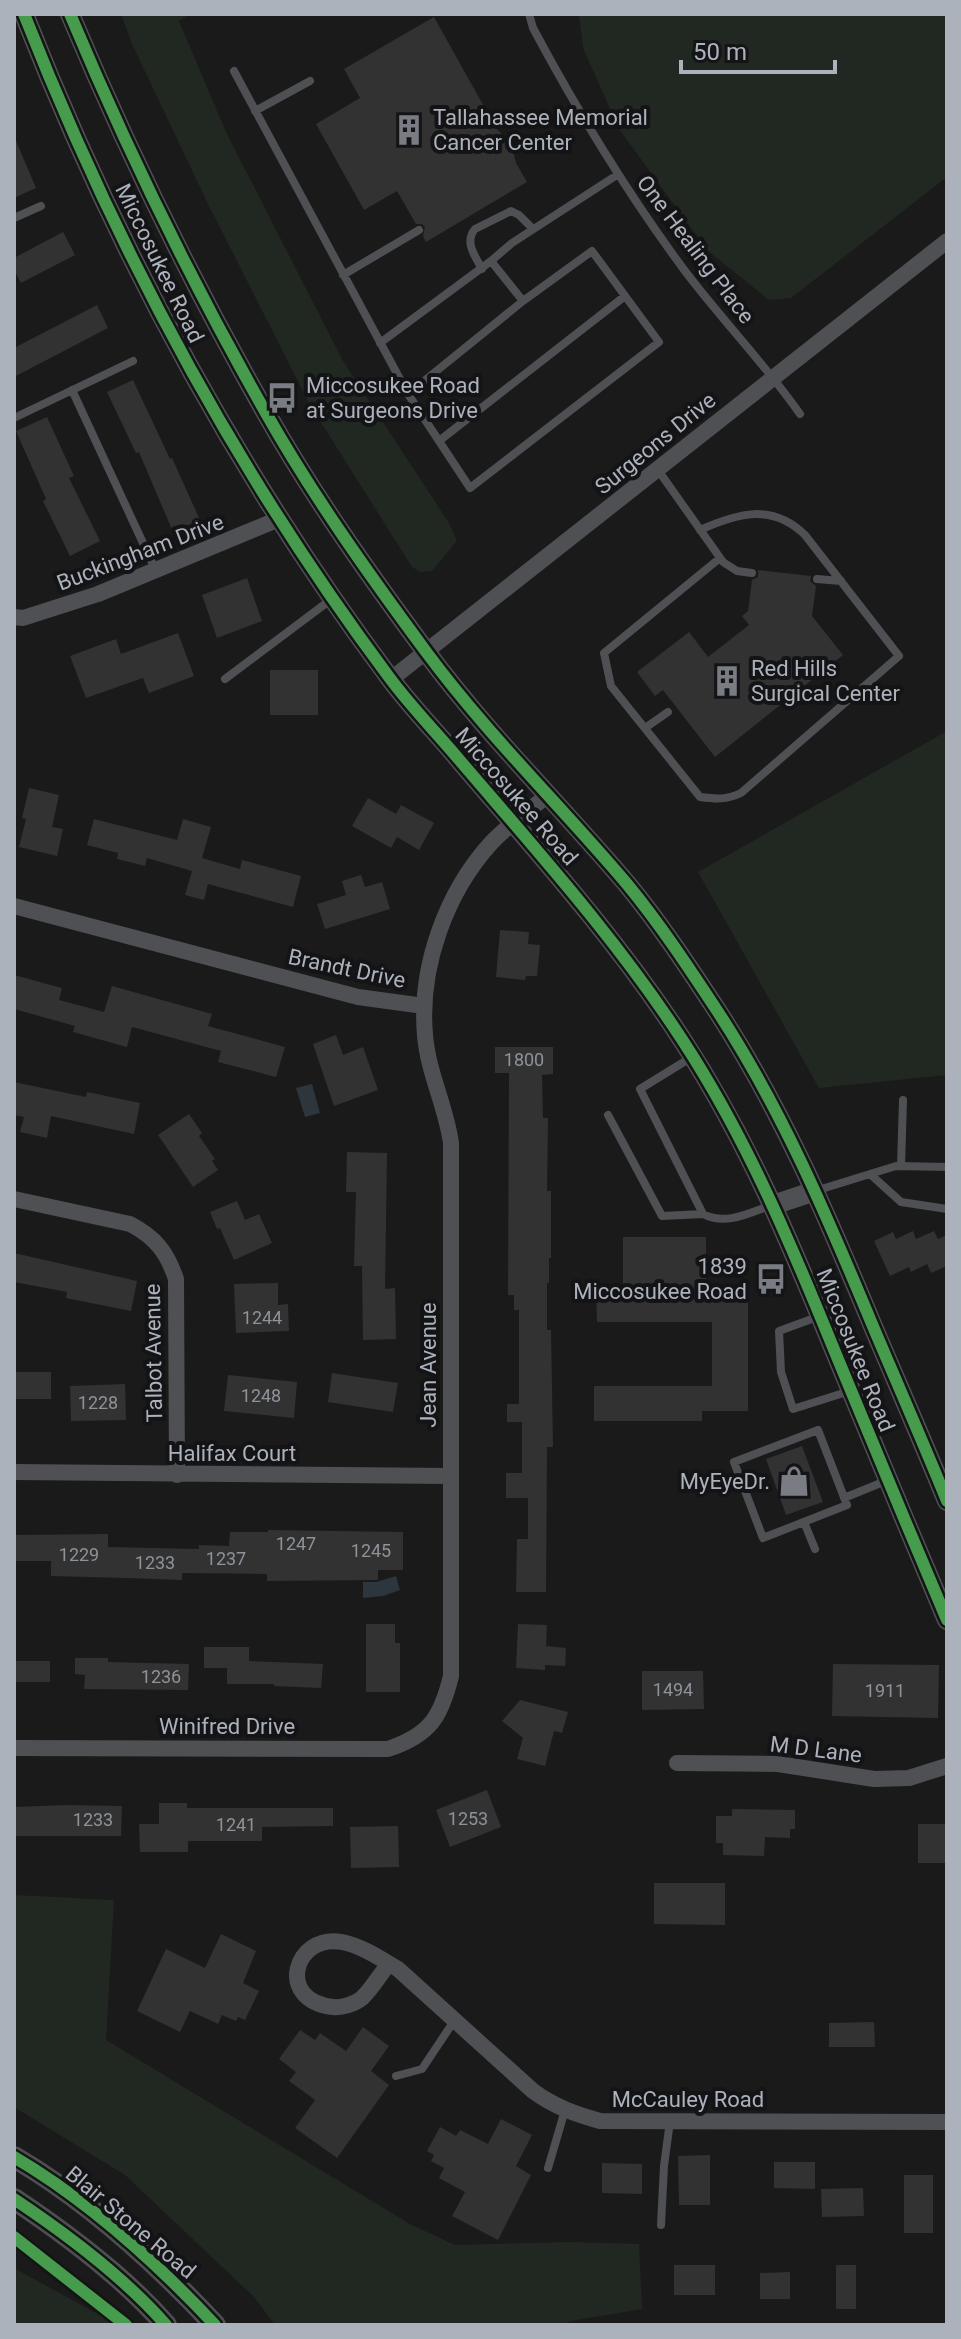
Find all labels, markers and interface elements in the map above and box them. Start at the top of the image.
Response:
scale bar [681,24,835,74]
text: 50 m [693,38,747,66]
place label: Tallahassee Memorial Cancer Center [433,105,648,155]
building icon: Tallahassee Memorial Cancer Center [392,113,426,147]
street label: One Healing Place [632,170,759,328]
street label: Miccosukee Road [110,180,209,347]
place label: Miccosukee Road at Surgeons Drive [306,373,480,423]
bus stop icon: Miccosukee Road at Surgeons Drive [265,381,299,415]
street label: Surgeons Drive [590,387,720,499]
street label: Buckingham Drive [53,509,227,596]
place label: Red Hills Surgical Center [751,656,900,706]
building icon: Red Hills Surgical Center [710,664,744,698]
street label: Miccosukee Road [450,723,583,870]
street label: Brandt Drive [286,944,408,993]
house number: 1800 [504,1049,544,1070]
place label: 1839 Miccosukee Road [573,1254,747,1304]
bus stop icon: 1839 Miccosukee Road [754,1262,788,1296]
street label: Miccosukee Road [811,1265,900,1435]
street label: Talbot Avenue [140,1283,167,1423]
street label: Jean Avenue [416,1302,441,1428]
house number: 1244 [242,1307,282,1328]
house number: 1248 [241,1385,281,1406]
house number: 1228 [78,1392,118,1413]
street label: Halifax Court [168,1441,296,1466]
shop icon: MyEyeDr. [777,1464,811,1498]
place label: MyEyeDr. [680,1469,770,1494]
house number: 1247 [276,1533,316,1554]
house number: 1245 [351,1540,391,1561]
house number: 1229 [59,1544,99,1565]
house number: 1237 [206,1548,246,1569]
house number: 1233 [135,1552,175,1573]
house number: 1236 [141,1666,181,1687]
house number: 1494 [653,1679,693,1700]
house number: 1911 [865,1680,905,1701]
street label: Winifred Drive [159,1714,295,1739]
street label: M D Lane [769,1731,863,1768]
house number: 1253 [448,1808,488,1829]
house number: 1233 [73,1809,113,1830]
house number: 1241 [216,1814,256,1835]
street label: McCauley Road [612,2087,764,2112]
street label: Blair Stone Road [61,2161,201,2284]

